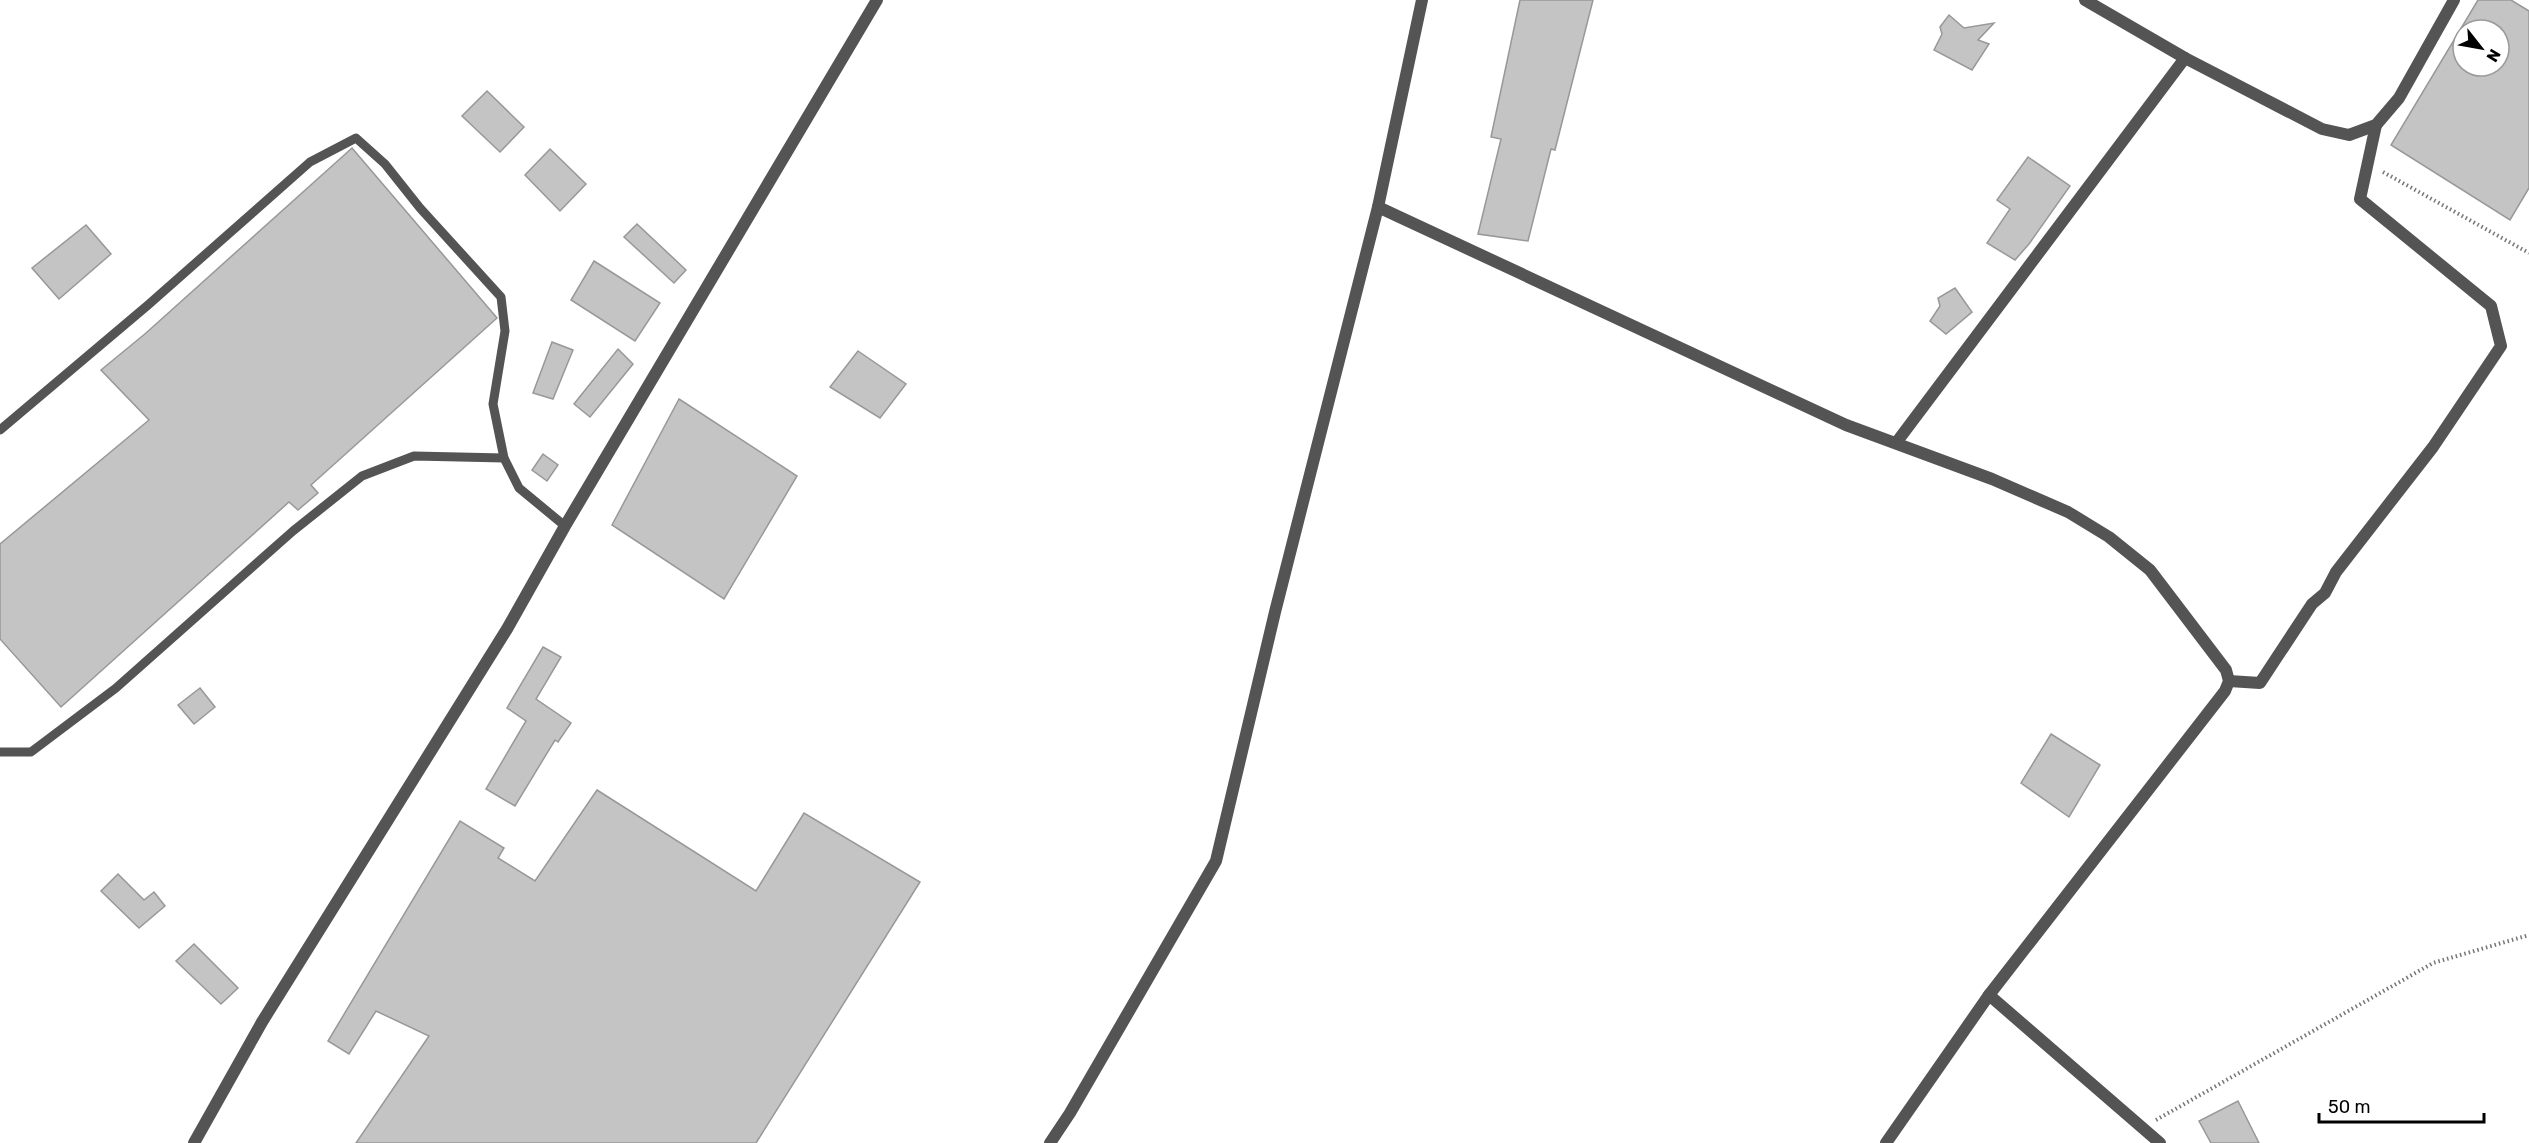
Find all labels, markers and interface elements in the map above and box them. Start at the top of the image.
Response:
north arrow [2451,18,2511,78]
text: N [2482,46,2505,65]
scale bar [2319,1086,2484,1124]
text: 50 m [2328,1096,2371,1118]

